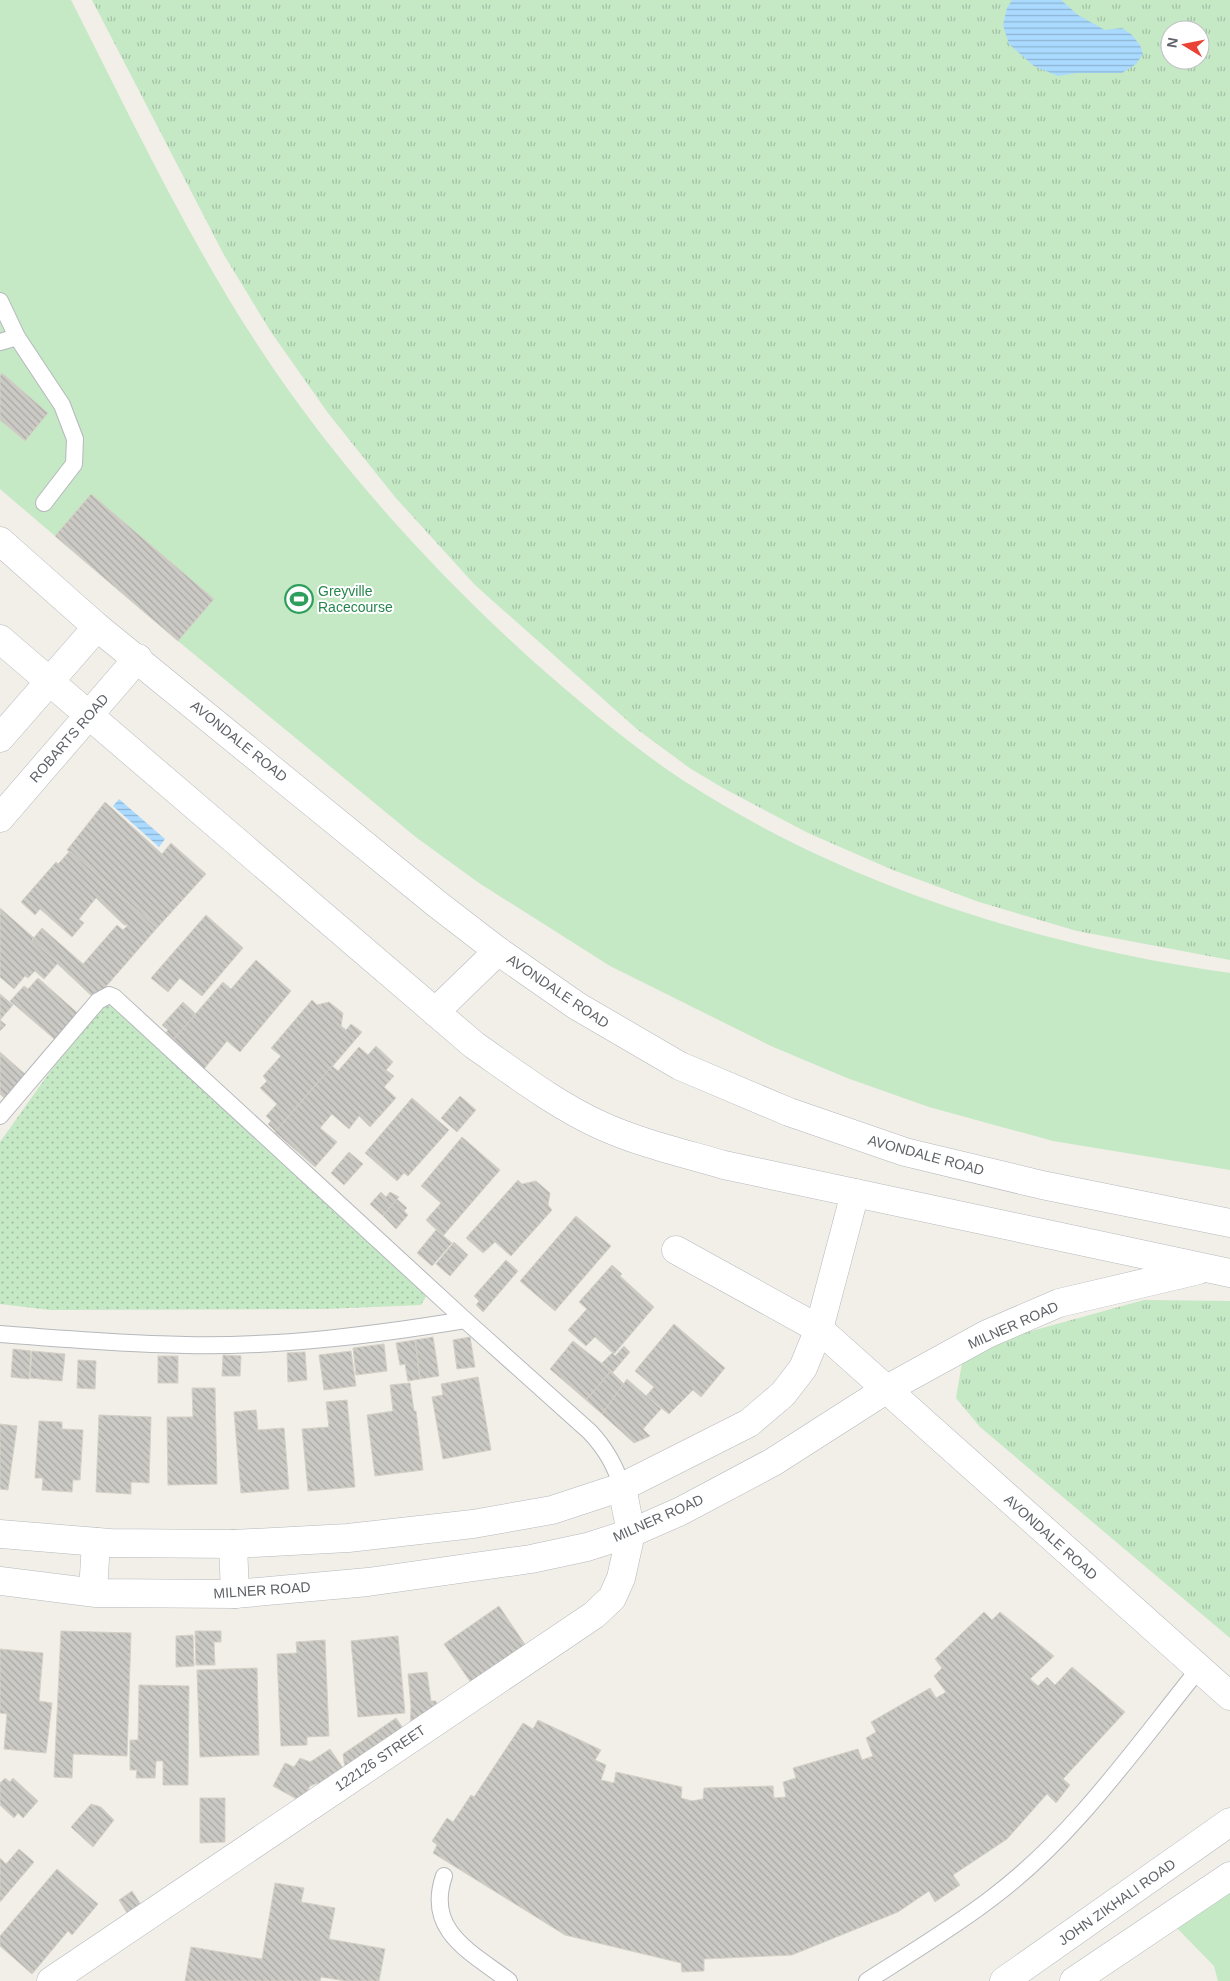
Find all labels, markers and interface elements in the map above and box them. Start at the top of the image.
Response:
north arrow [1160,20,1210,70]
text: N [1163,36,1181,49]
place label: Greyville Racecourse [318,583,393,615]
sports icon: Greyville Racecourse [284,584,314,614]
street label: ROBARTS ROAD [26,691,112,785]
street label: AVONDALE ROAD [188,697,290,785]
street label: AVONDALE ROAD [504,951,612,1031]
street label: AVONDALE ROAD [866,1132,986,1178]
street label: MILNER ROAD [965,1298,1061,1352]
street label: MILNER ROAD [610,1491,706,1545]
street label: AVONDALE ROAD [1001,1491,1101,1583]
street label: MILNER ROAD [213,1579,311,1601]
street label: 122126 STREET [332,1722,429,1794]
street label: JOHN ZIKHALI ROAD [1055,1856,1179,1948]

